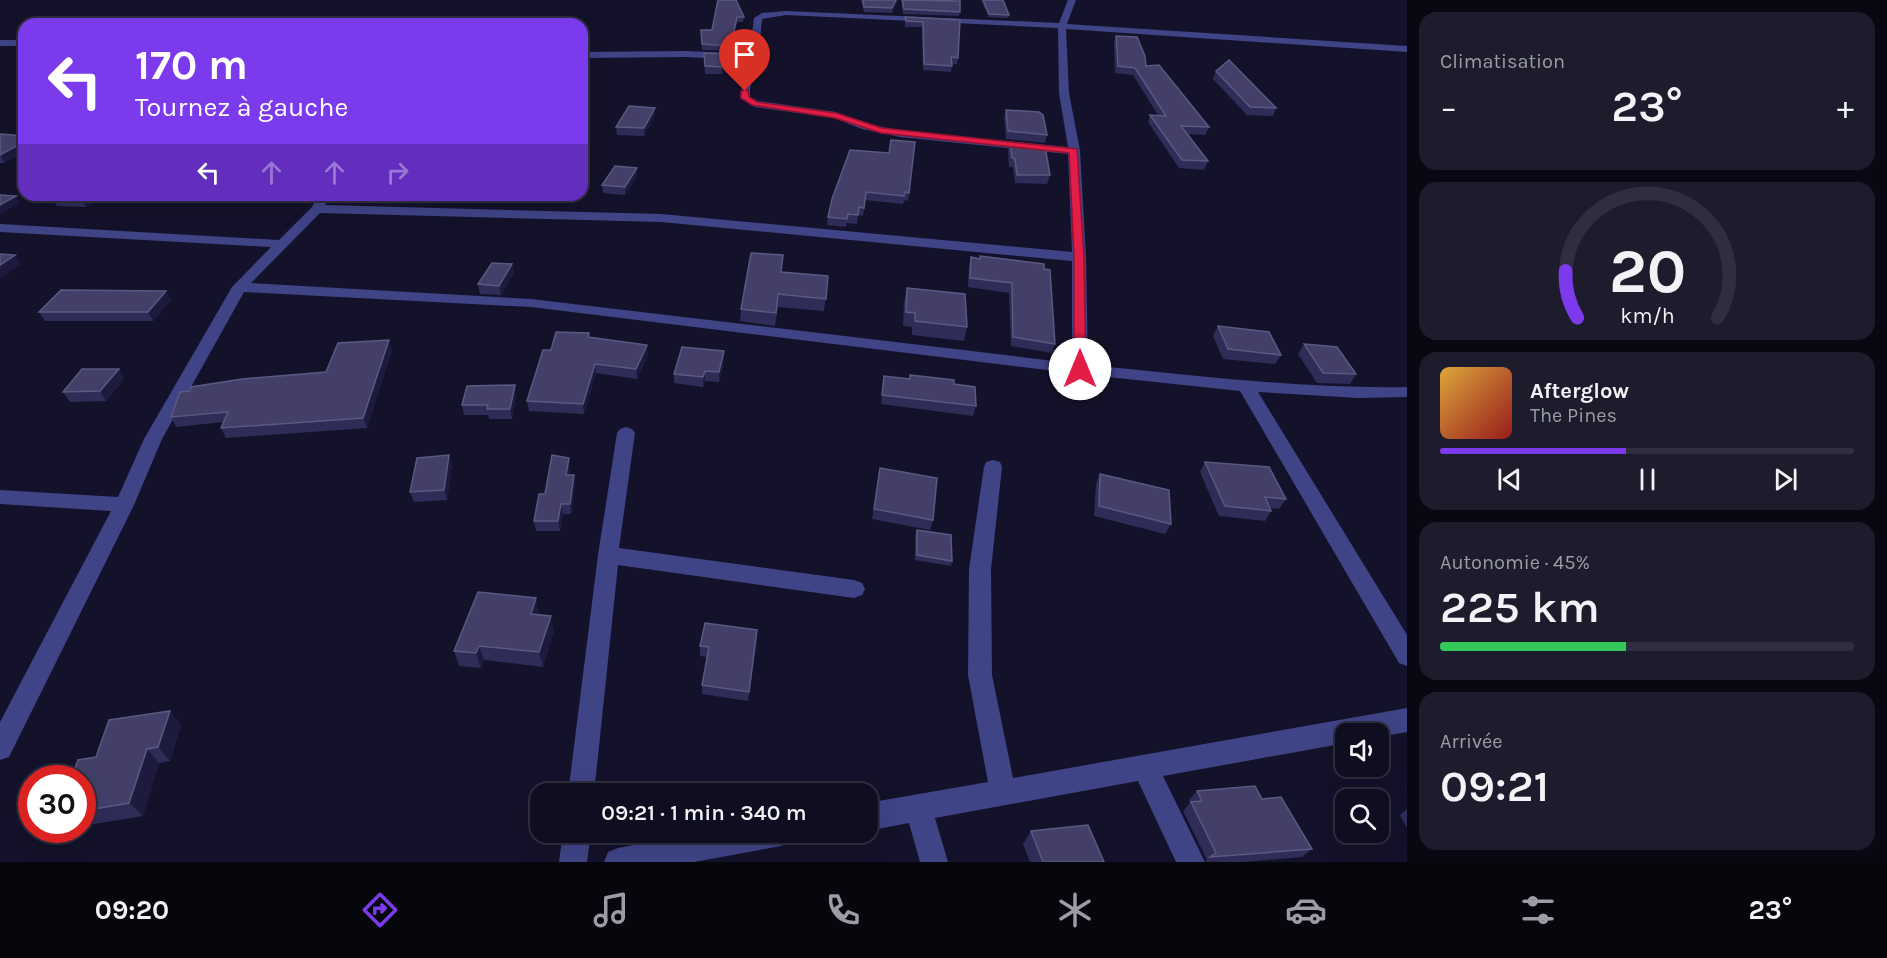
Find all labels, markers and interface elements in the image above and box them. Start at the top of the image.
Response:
pin [719,29,770,91]
icon: arrive [728,38,761,71]
text: 170 m [135,40,248,90]
icon: left [36,42,114,120]
text: Climatisation [1440,50,1565,73]
text: 23° [1611,80,1683,132]
text: − [1440,88,1457,126]
text: + [1837,88,1854,126]
text: Tournez à gauche [135,91,348,123]
icon: left [192,156,225,189]
icon: ahead [255,156,288,189]
icon: ahead [318,156,351,189]
icon: right [381,156,414,189]
text: 20 [1608,235,1686,308]
text: km/h [1620,303,1674,328]
position arrow [1048,337,1112,401]
text: Afterglow [1530,378,1629,404]
text: The Pines [1530,404,1617,427]
icon: previous [1493,463,1526,496]
icon: pause [1631,463,1664,496]
icon: next [1769,463,1802,496]
text: Autonomie · 45% [1440,551,1590,574]
text: 225 km [1440,581,1600,633]
map controls [1335,723,1389,843]
button: sound [1335,723,1389,777]
text: Arrivée [1440,730,1503,753]
text: 09:21 [1440,760,1549,812]
speed limit sign: 30 [18,765,96,843]
button: search [1335,789,1389,843]
text: 09:21 · 1 min · 340 m [601,800,807,826]
icon: directions [359,889,401,931]
icon: music [590,889,632,931]
icon: phone [822,889,864,931]
icon: climate [1054,889,1096,931]
icon: car [1285,889,1327,931]
icon: filters [1517,889,1559,931]
text: 09:20 [95,894,169,926]
text: 23° [1749,894,1792,926]

